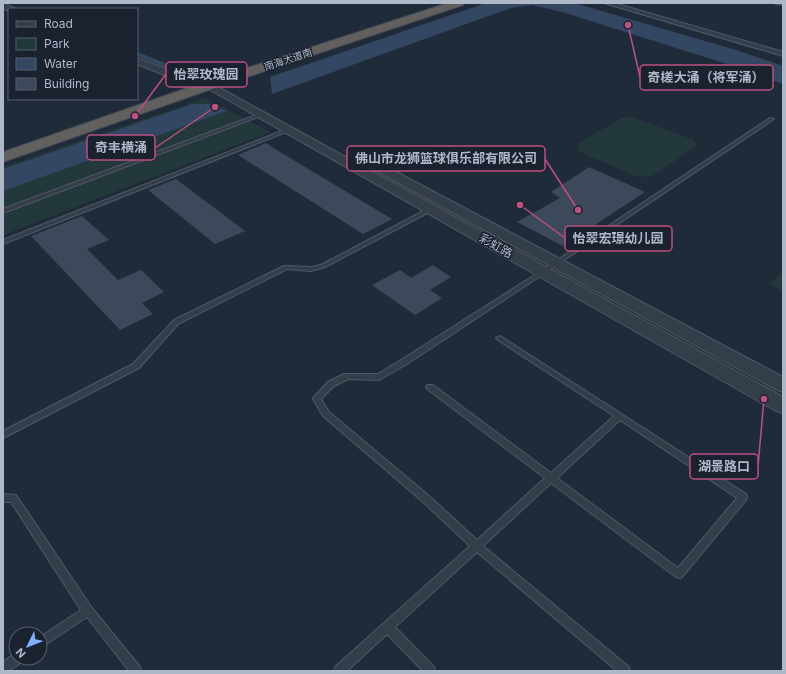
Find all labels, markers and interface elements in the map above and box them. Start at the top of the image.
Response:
legend [8,8,138,100]
text: Road [44,16,73,31]
text: Park [44,36,70,51]
street label: 南海大道南 [262,46,314,72]
text: Water [44,56,78,71]
callout: 怡翠玫瑰园 [166,62,247,87]
callout: 奇槎大涌（将军涌） [640,65,773,90]
text: 怡翠玫瑰园 [173,66,239,82]
text: 奇槎大涌（将军涌） [647,69,765,85]
text: Building [44,76,89,91]
callout: 奇丰横涌 [87,135,155,160]
text: 奇丰横涌 [95,139,147,155]
callout: 佛山市龙狮篮球俱乐部有限公司 [347,146,545,171]
text: 佛山市龙狮篮球俱乐部有限公司 [355,150,537,166]
callout: 怡翠宏璟幼儿园 [565,226,672,251]
street label: 彩虹路 [477,230,516,261]
text: 怡翠宏璟幼儿园 [572,230,664,246]
callout: 湖景路口 [690,454,758,479]
text: 湖景路口 [698,458,750,474]
north arrow [8,626,48,666]
text: N [13,645,29,661]

